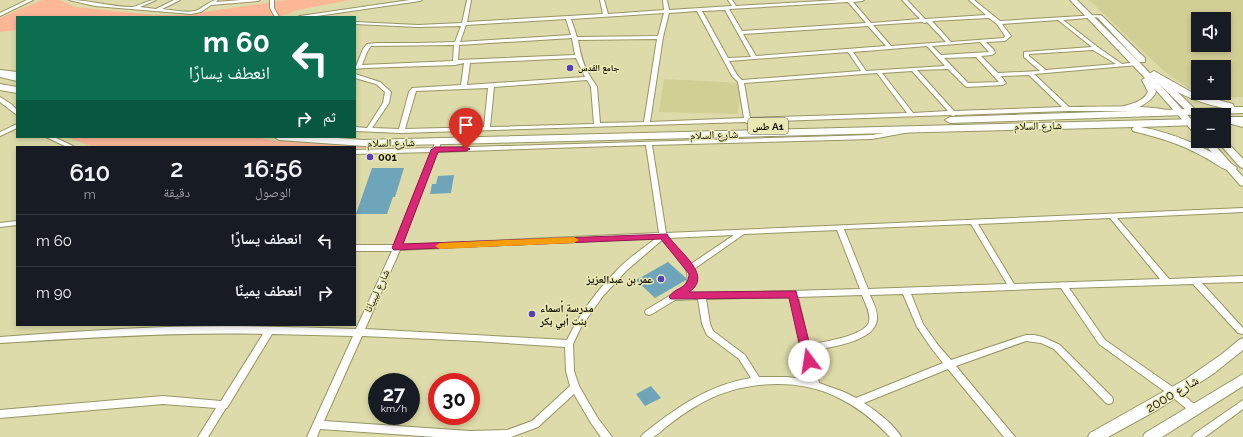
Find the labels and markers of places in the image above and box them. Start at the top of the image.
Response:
marker: جامع القدس [565,63,575,73]
place label: جامع القدس [578,63,619,75]
pin [449,108,483,149]
place label: 001 [378,151,398,164]
marker: 001 [365,152,375,162]
place label: عمر بن عبدالعزيز [585,273,653,287]
marker: عمر بن عبدالعزيز [656,274,666,284]
place label: مدرسة أسماء بنت أبي بكر [539,300,594,329]
marker: مدرسة أسماء بنت أبي بكر [527,309,537,319]

